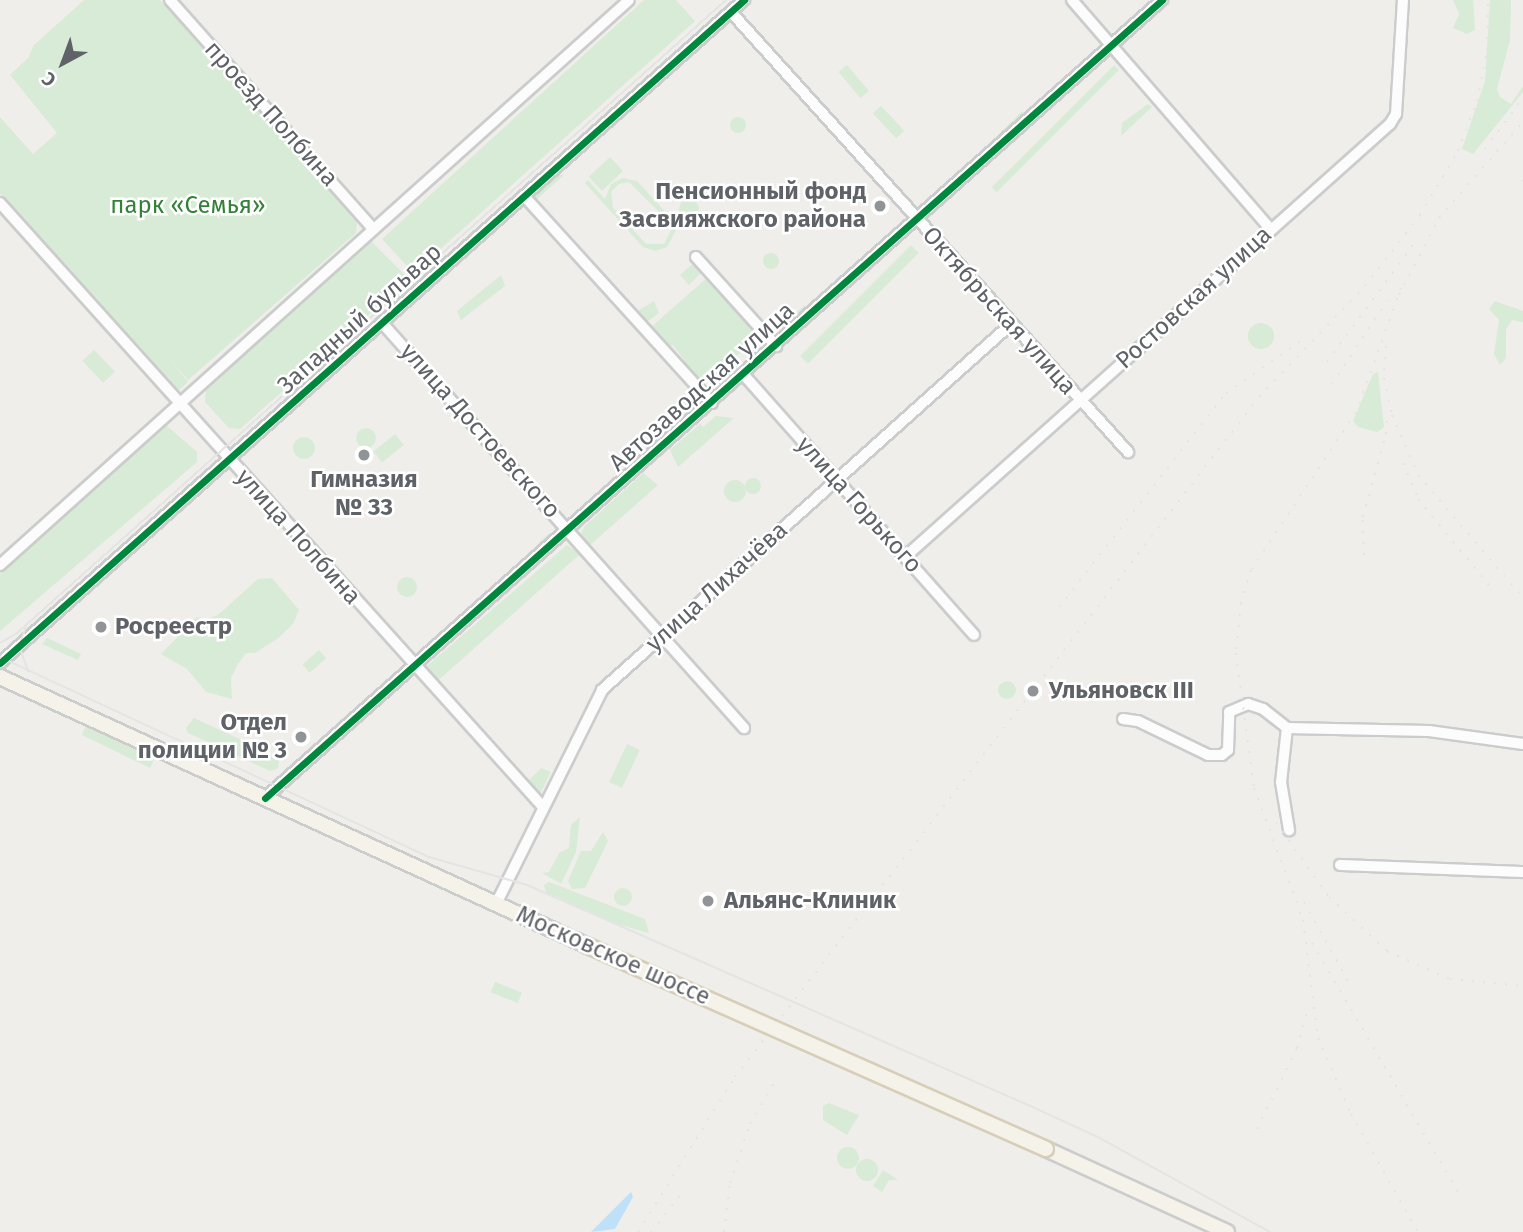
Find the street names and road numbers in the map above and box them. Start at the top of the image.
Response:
street label: проезд Полбина [198,35,344,193]
street label: Октябрьская улица [916,221,1082,401]
street label: Ростовская улица [1110,221,1278,375]
street label: Западный бульвар [272,238,448,400]
street label: Автозаводская улица [604,296,800,478]
street label: улица Достоевского [394,338,566,524]
street label: улица Горького [790,431,928,579]
street label: улица Полбина [230,463,366,611]
street label: улица Лихачёва [640,516,794,658]
street label: Московское шоссе [512,900,714,1012]

